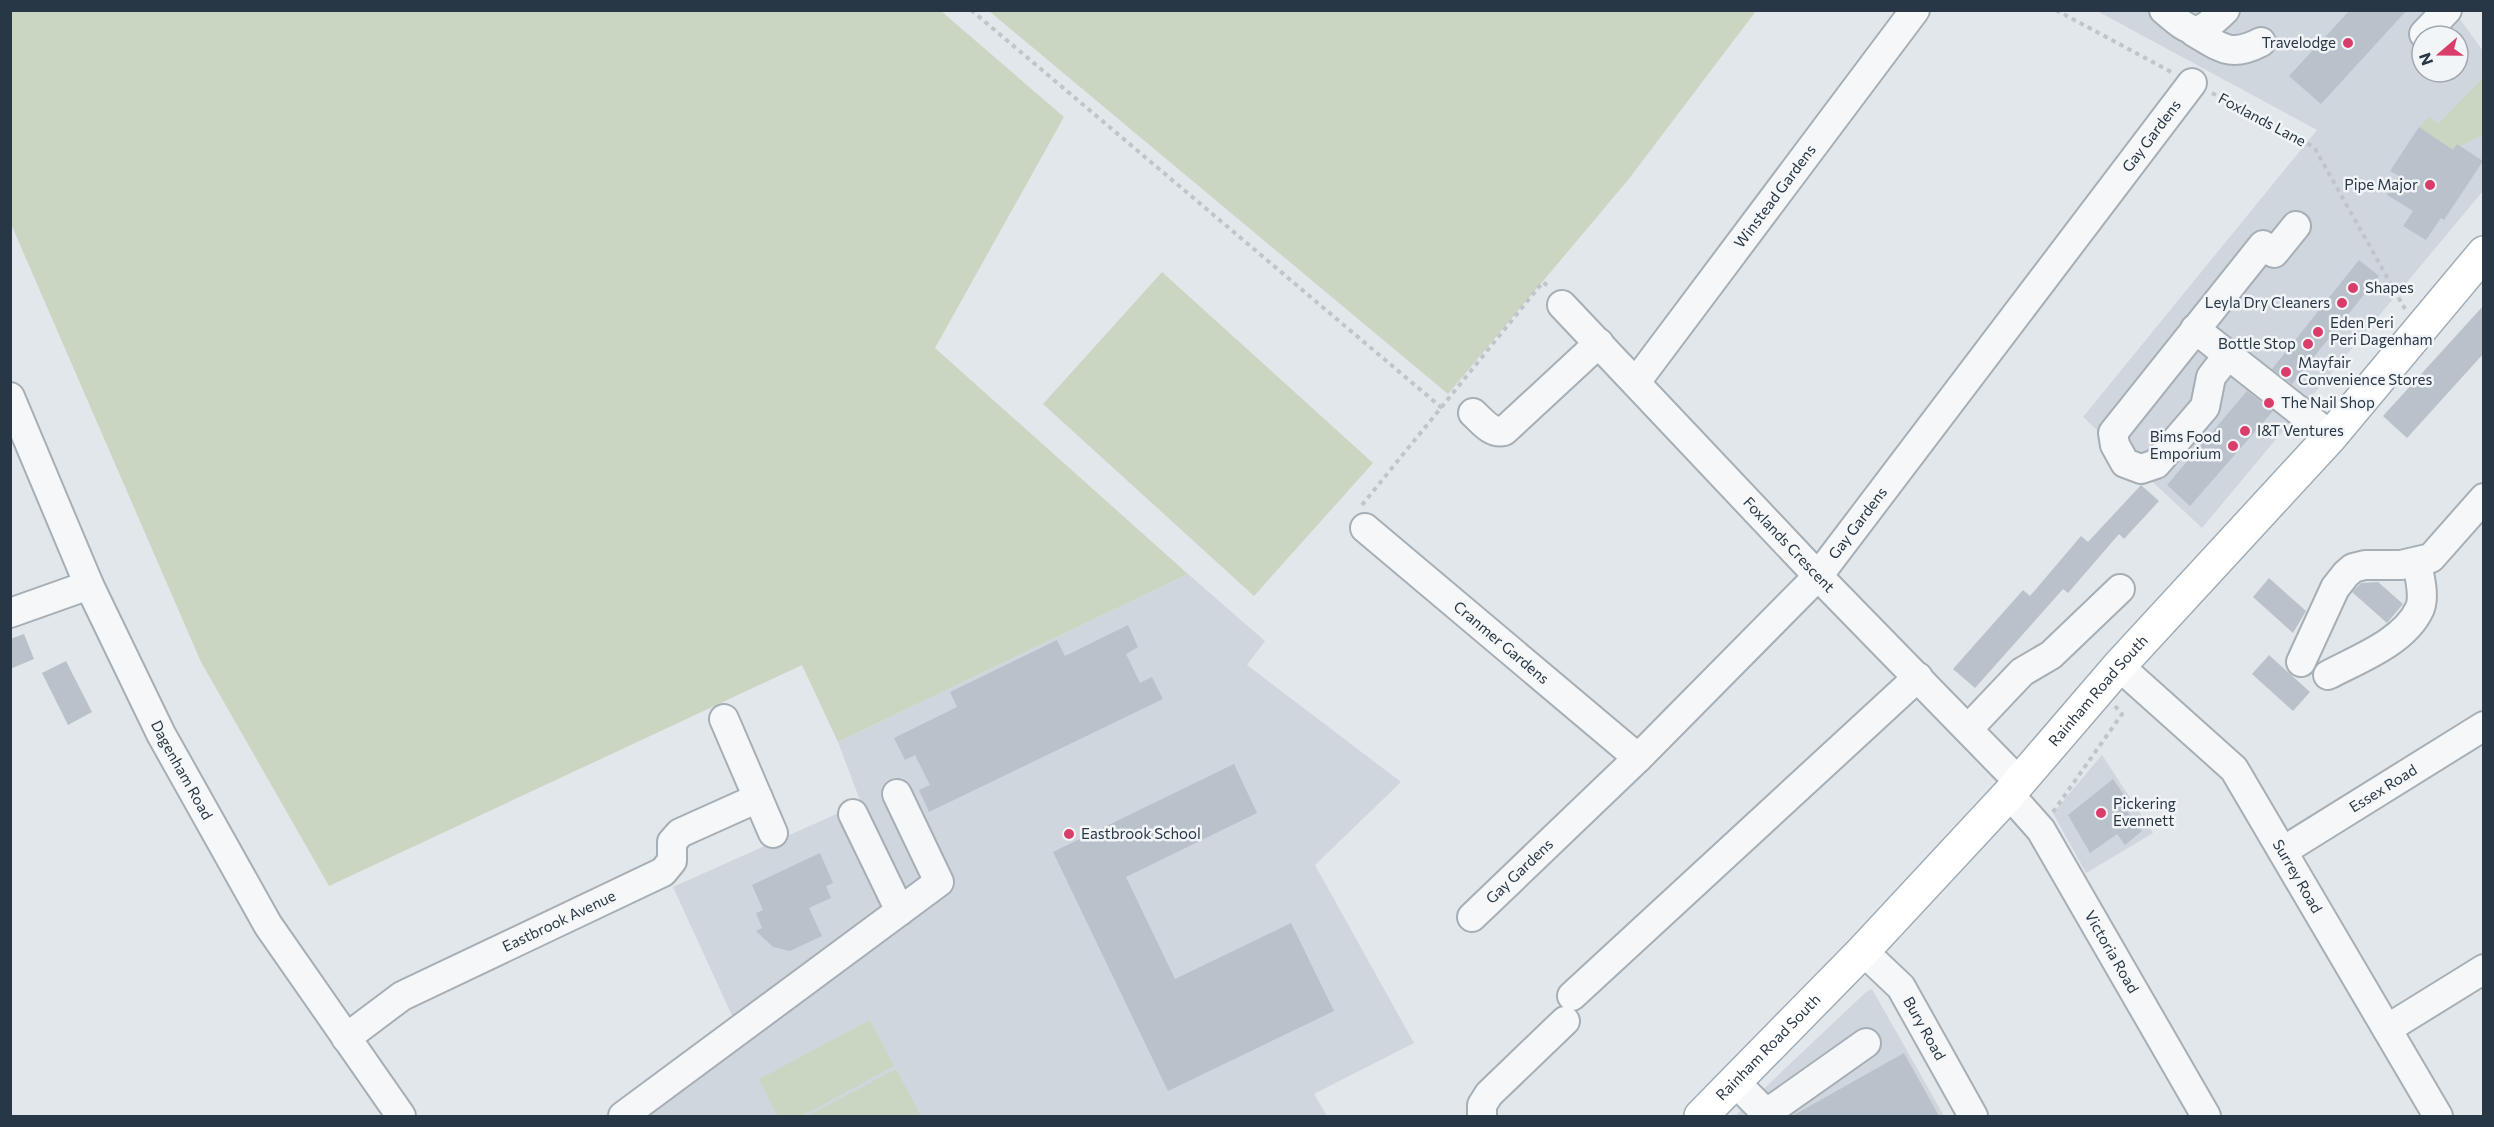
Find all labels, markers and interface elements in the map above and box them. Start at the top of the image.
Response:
north arrow [2410,24,2470,84]
place label: Travelodge [2261,33,2336,51]
marker: Travelodge [2341,36,2355,50]
text: N [2414,50,2436,68]
street label: Foxlands Lane [2216,89,2309,150]
street label: Gay Gardens [2118,96,2184,175]
street label: Winstead Gardens [1730,140,1819,251]
place label: Pipe Major [2344,175,2418,193]
marker: Pipe Major [2423,178,2437,192]
place label: Shapes [2365,278,2414,296]
marker: Shapes [2346,281,2360,295]
place label: Leyla Dry Cleaners [2205,293,2330,311]
marker: Leyla Dry Cleaners [2335,296,2349,310]
place label: Eden Peri Peri Dagenham [2330,313,2433,348]
marker: Eden Peri Peri Dagenham [2311,325,2325,339]
place label: Bottle Stop [2218,334,2296,352]
marker: Bottle Stop [2301,337,2315,351]
place label: Mayfair Convenience Stores [2298,353,2432,388]
marker: Mayfair Convenience Stores [2279,365,2293,379]
place label: The Nail Shop [2281,393,2375,411]
marker: The Nail Shop [2262,396,2276,410]
place label: I&T Ventures [2257,421,2344,439]
marker: I&T Ventures [2238,424,2252,438]
place label: Bims Food Emporium [2150,427,2221,462]
marker: Bims Food Emporium [2226,439,2240,453]
street label: Gay Gardens [1824,483,1890,562]
street label: Foxlands Crescent [1740,493,1839,595]
street label: Cranmer Gardens [1450,597,1553,687]
street label: Rainham Road South [2044,631,2151,750]
street label: Dagenham Road [148,717,217,823]
street label: Essex Road [2346,760,2420,816]
place label: Pickering Evennett [2113,794,2176,829]
marker: Pickering Evennett [2094,806,2108,820]
place label: Eastbrook School [1081,824,1201,842]
marker: Eastbrook School [1062,827,1076,841]
street label: Gay Gardens [1482,834,1556,907]
street label: Surrey Road [2269,836,2327,916]
street label: Eastbrook Avenue [499,886,618,955]
street label: Victoria Road [2081,907,2143,996]
street label: Rainham Road South [1711,990,1824,1104]
street label: Bury Road [1900,993,1950,1063]

